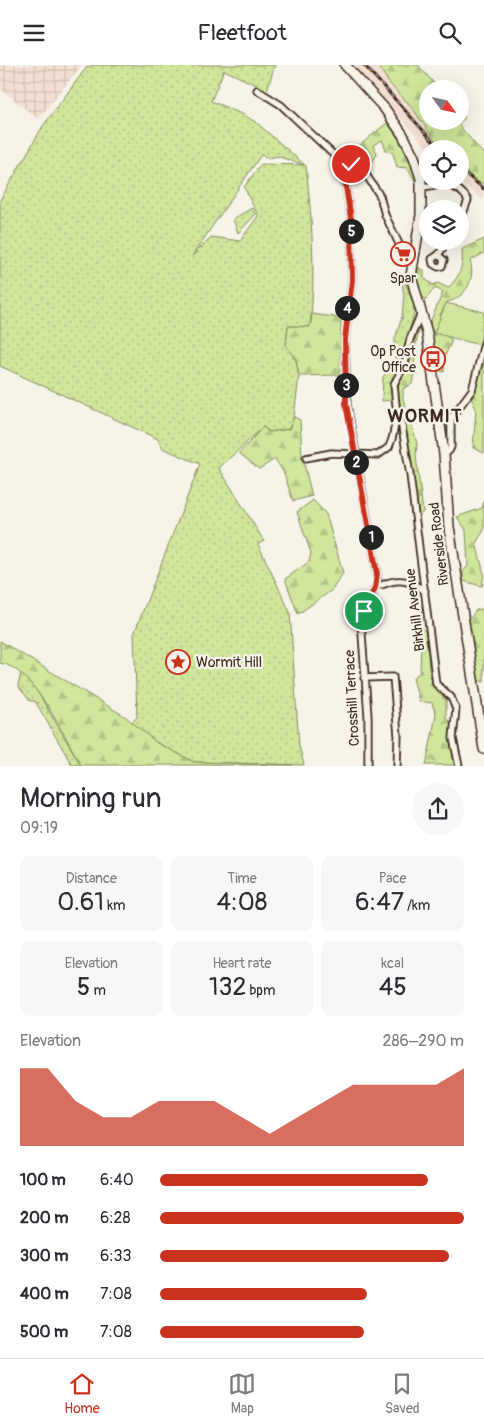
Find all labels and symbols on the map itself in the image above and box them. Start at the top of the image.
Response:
north arrow [419,80,469,130]
pin [330,143,372,185]
pin: 5 [338,219,364,243]
supermarket icon: Spar [390,241,416,267]
place label: Spar [390,270,416,287]
pin: 4 [334,295,360,321]
place label: Op Post Office [370,343,416,376]
bus stop icon: Op Post Office [420,346,446,372]
pin: 3 [334,373,358,397]
district label: WORMIT [388,404,462,428]
pin: 2 [344,449,368,475]
street label: Riverside Road [425,501,453,587]
pin: 1 [358,525,384,549]
street label: Birkhill Avenue [401,568,429,652]
pin [343,590,385,632]
place icon: Wormit Hill [165,649,191,675]
street label: Crosshill Terrace [341,649,363,747]
place label: Wormit Hill [196,654,262,671]

